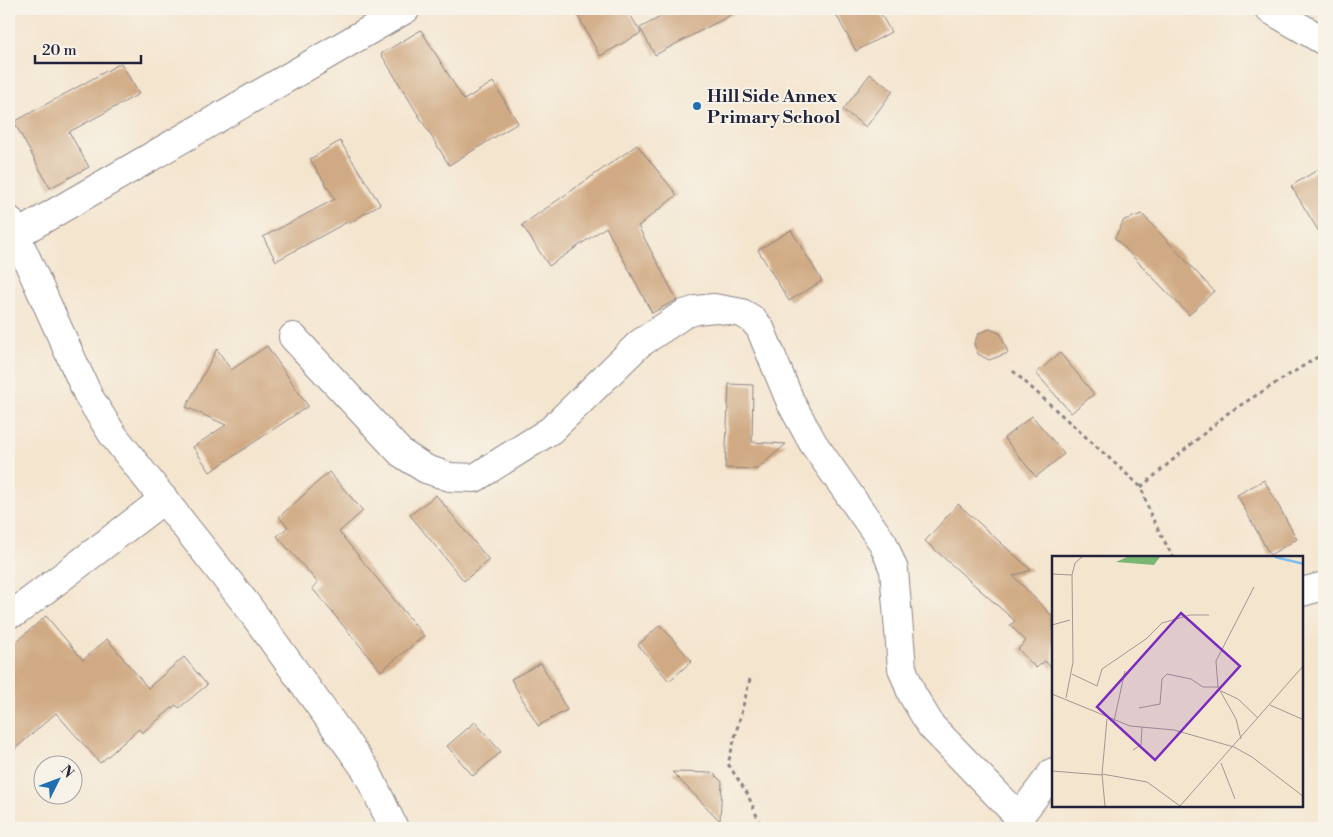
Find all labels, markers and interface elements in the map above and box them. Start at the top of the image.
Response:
scale bar [35,32,141,64]
text: 20 m [42,41,77,60]
place label: Hill Side Annex Primary School [707,85,841,129]
marker: Hill Side Annex Primary School [691,100,703,112]
inset map [1052,556,1303,807]
north arrow [32,754,82,804]
text: N [57,762,77,782]

